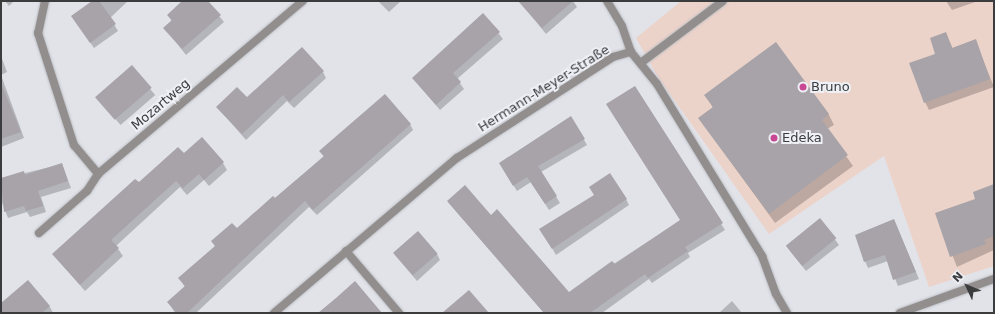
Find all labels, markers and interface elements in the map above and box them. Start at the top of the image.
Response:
street label: Hermann-Meyer-Straße [476,42,612,136]
street label: Mozartweg [129,76,193,134]
place label: Bruno [811,79,850,95]
marker: Bruno [798,82,808,92]
place label: Edeka [782,130,822,146]
marker: Edeka [769,133,779,143]
north arrow [947,266,987,306]
text: N [950,269,966,285]

